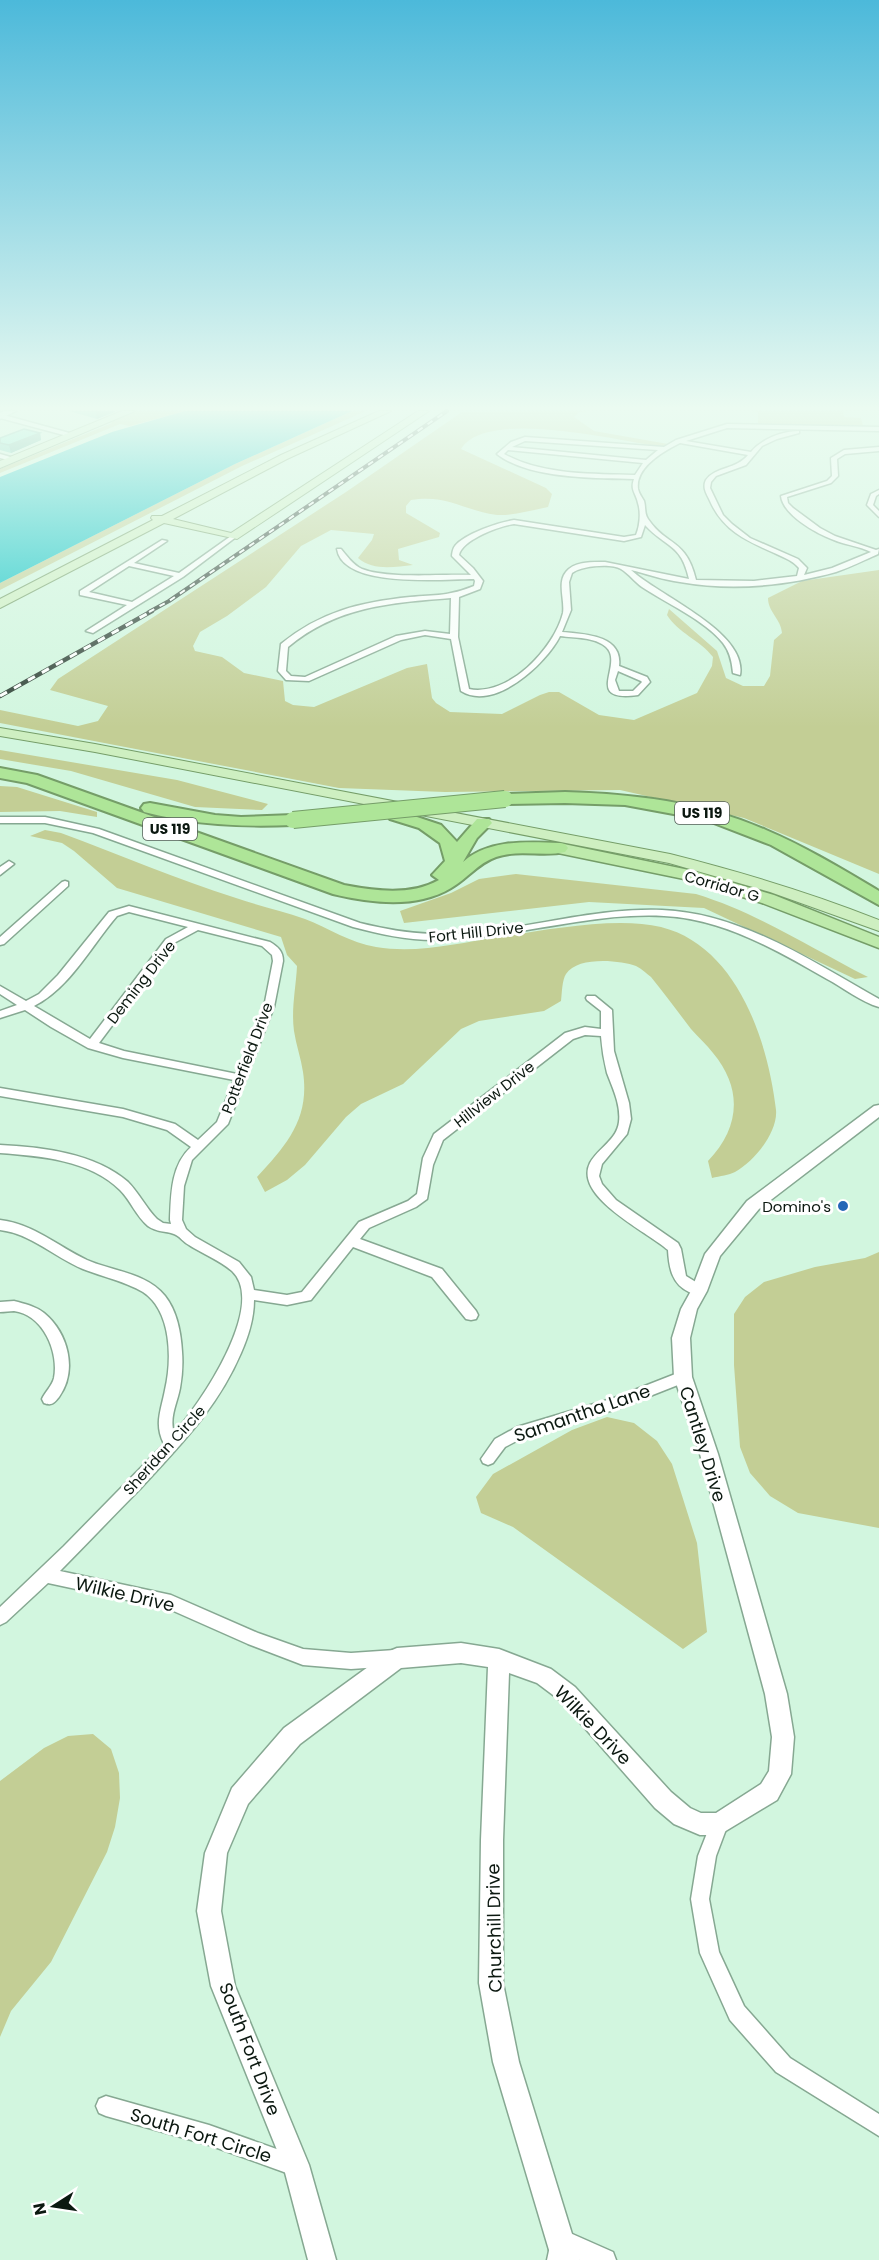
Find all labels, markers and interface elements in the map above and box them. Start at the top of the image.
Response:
road number: US 119 [675,802,729,824]
road number: US 119 [143,818,197,840]
street label: Corridor G [682,865,762,907]
street label: Fort Hill Drive [428,917,524,947]
street label: Deming Drive [102,936,180,1028]
street label: Potterfield Drive [216,999,278,1117]
street label: Hillview Drive [449,1056,539,1132]
place label: Domino's [762,1196,831,1217]
marker: Domino's [836,1199,850,1213]
street label: Samantha Lane [510,1378,654,1448]
street label: Cantley Drive [674,1383,732,1505]
street label: Sheridan Circle [118,1401,210,1499]
street label: Wilkie Drive [73,1570,177,1618]
street label: Wilkie Drive [549,1680,637,1770]
street label: Churchill Drive [480,1863,508,1993]
street label: South Fort Drive [213,1979,287,2119]
street label: South Fort Circle [127,2102,275,2168]
north arrow [24,2176,84,2236]
text: N [27,2201,52,2217]

